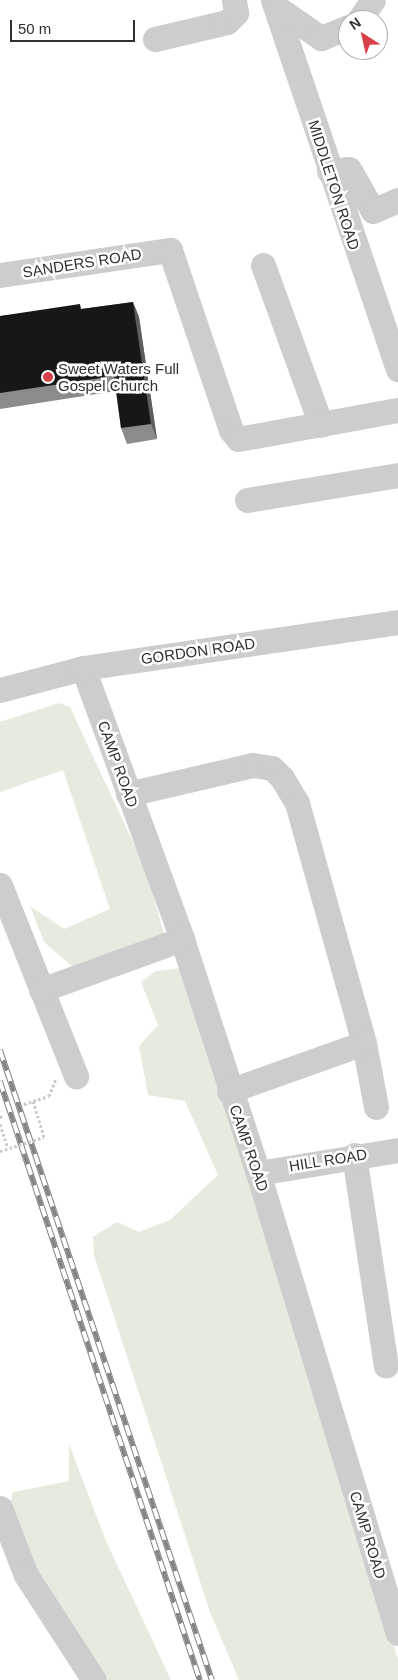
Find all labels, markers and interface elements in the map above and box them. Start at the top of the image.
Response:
scale bar [12,10,138,42]
north arrow [338,10,388,60]
text: N [346,14,364,33]
text: 50 m [18,20,51,37]
street label: MIDDLETON ROAD [304,118,364,252]
street label: SANDERS ROAD [21,245,143,281]
place label: Sweet Waters Full Gospel Church [58,359,179,394]
marker: Sweet Waters Full Gospel Church [42,371,54,383]
street label: GORDON ROAD [140,634,256,668]
street label: CAMP ROAD [94,718,142,810]
street label: CAMP ROAD [226,1102,272,1194]
street label: HILL ROAD [287,1145,369,1175]
street label: CAMP ROAD [346,1489,390,1581]

